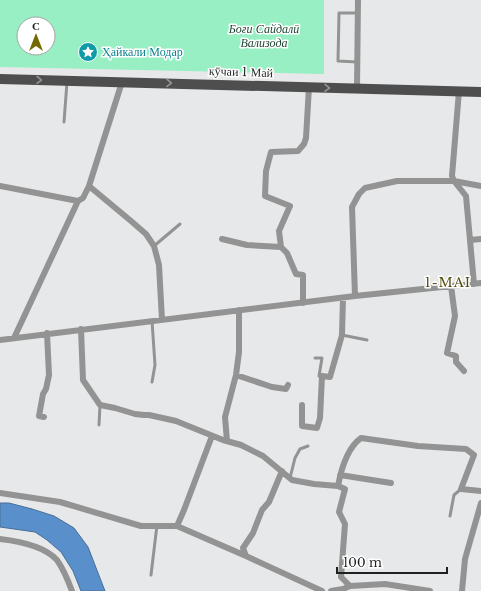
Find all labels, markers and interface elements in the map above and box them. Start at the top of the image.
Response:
north arrow [16,16,56,56]
text: С [32,19,40,33]
park label: Боғи Сайдалӣ Вализода [228,21,299,50]
place icon: Ҳайкали Модар [77,41,99,63]
place label: Ҳайкали Модар [102,44,183,59]
street label: кӯчаи 1 Май [209,63,274,80]
one-way arrow [36,76,42,84]
one-way arrow [166,79,172,87]
one-way arrow [324,83,330,92]
district label: 1-MAI [425,274,471,291]
scale bar [337,549,447,575]
text: 100 m [343,555,382,570]

